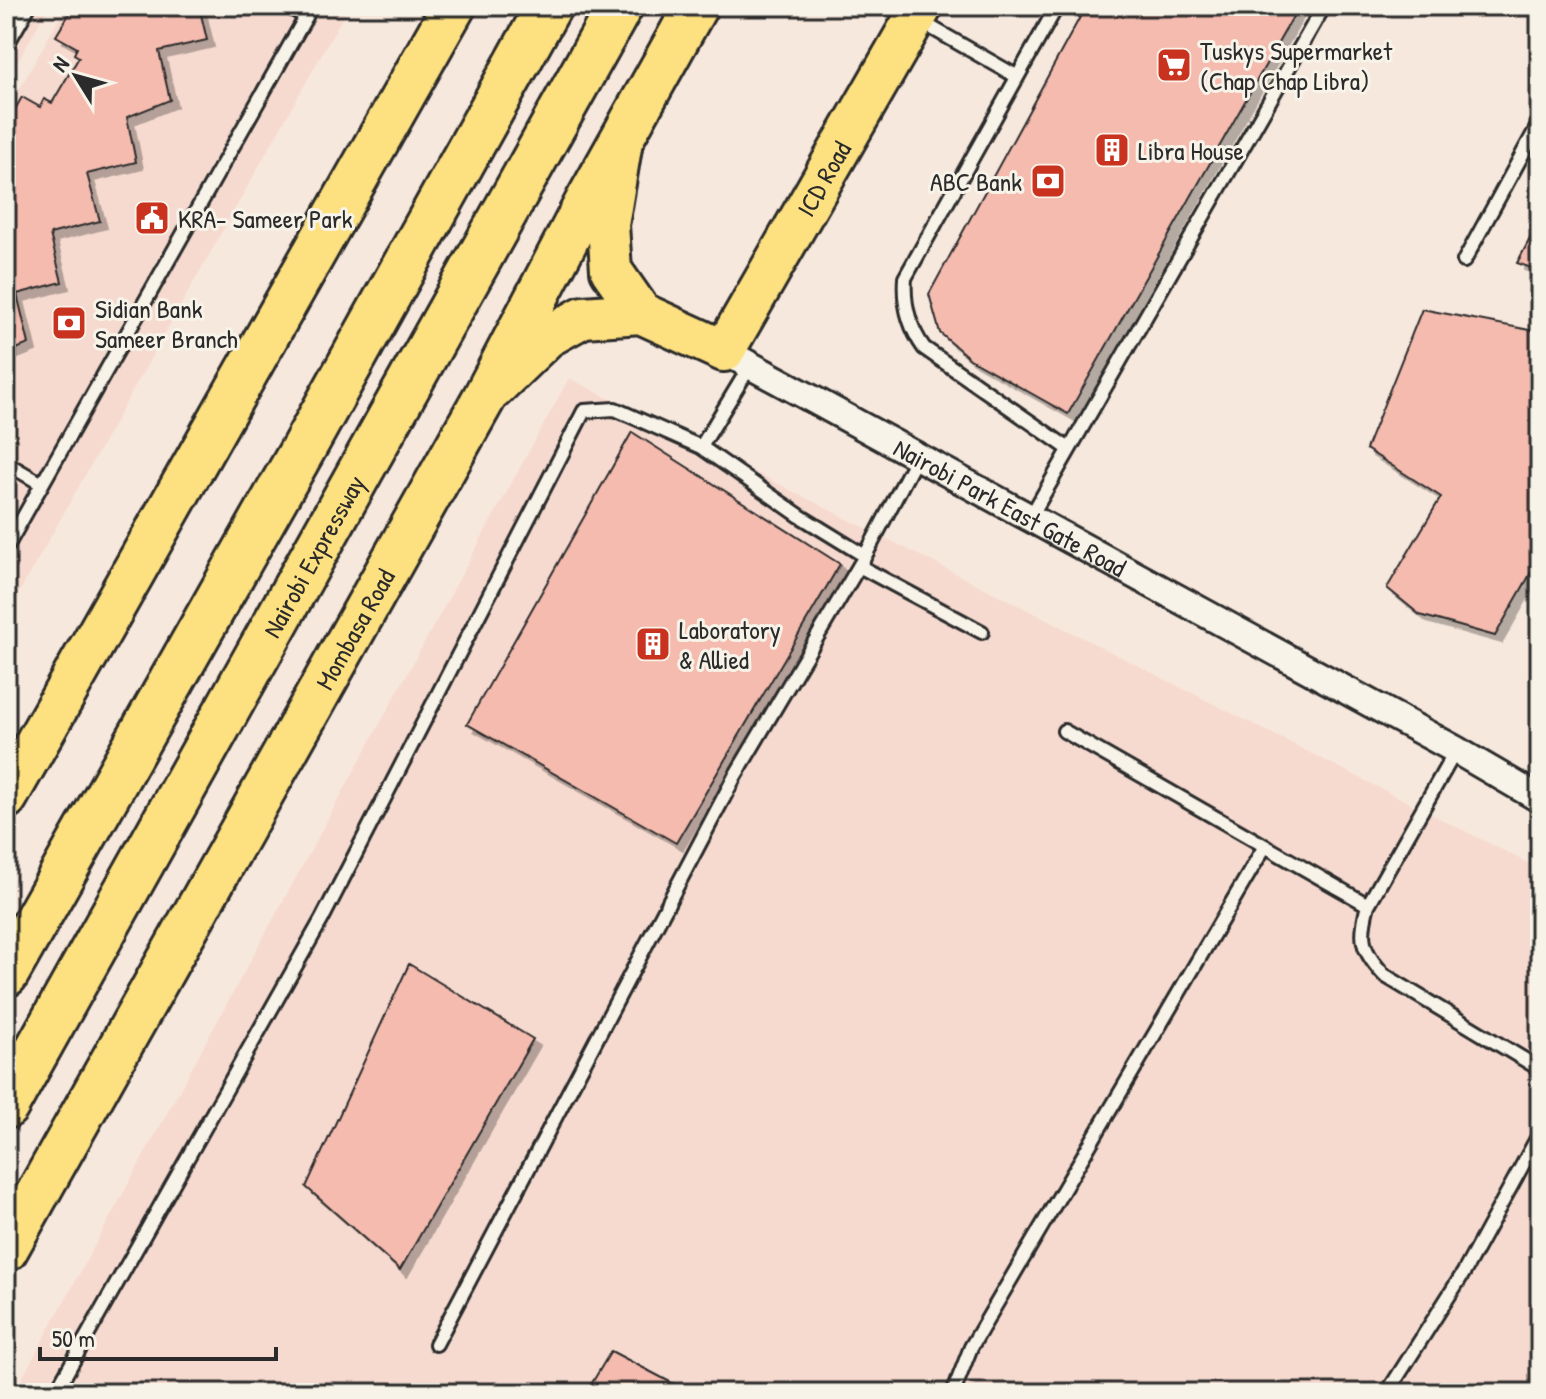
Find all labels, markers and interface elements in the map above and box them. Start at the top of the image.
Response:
place label: Tuskys Supermarket (Chap Chap Libra) [1200,33,1393,98]
north arrow [36,36,116,116]
supermarket icon: Tuskys Supermarket (Chap Chap Libra) [1155,46,1193,84]
text: N [45,50,76,78]
building icon: Libra House [1093,131,1131,169]
place label: Libra House [1138,133,1244,168]
street label: ICD Road [788,134,858,222]
bank icon: ABC Bank [1029,162,1067,200]
place label: ABC Bank [930,164,1022,199]
public building icon: KRA- Sameer Park [133,199,171,237]
place label: KRA- Sameer Park [178,201,353,236]
place label: Sidian Bank Sameer Branch [95,291,238,356]
bank icon: Sidian Bank Sameer Branch [50,304,88,342]
street label: Nairobi Park East Gate Road [888,430,1133,585]
street label: Nairobi Expressway [254,468,372,643]
street label: Mombasa Road [306,562,402,696]
place label: Laboratory & Allied [679,612,781,677]
building icon: Laboratory & Allied [634,625,672,663]
scale bar [40,1311,276,1361]
text: 50 m [52,1322,95,1354]

